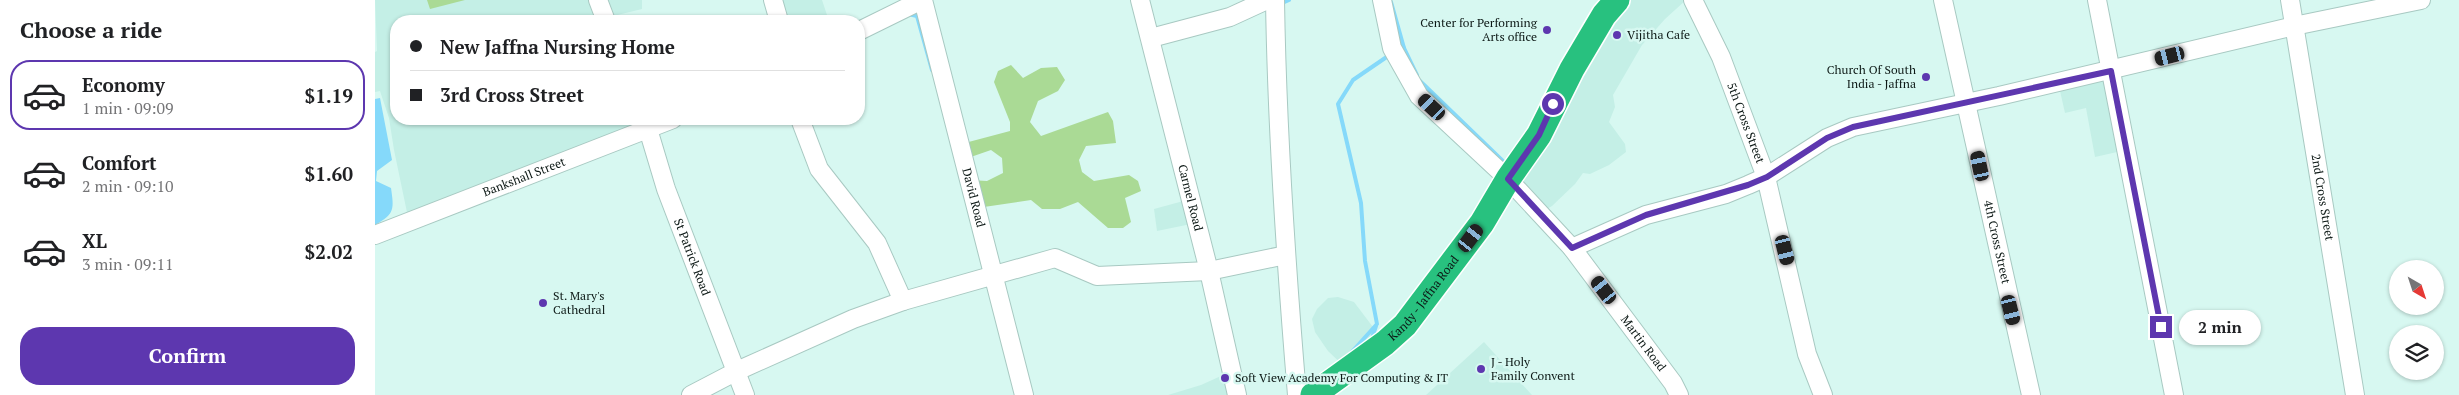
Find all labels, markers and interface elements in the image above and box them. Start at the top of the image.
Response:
text: Choose a ride [20,15,162,44]
place label: Center for Performing Arts office [1420,15,1538,44]
marker: Center for Performing Arts office [1541,24,1553,36]
place label: Vijitha Cafe [1627,27,1690,42]
marker: Vijitha Cafe [1611,29,1623,41]
text: New Jaffna Nursing Home [440,34,675,59]
car [2153,45,2186,67]
place label: Church Of South India - Jaffna [1827,62,1916,91]
marker: Church Of South India - Jaffna [1920,71,1932,83]
text: Economy [82,72,165,97]
icon: car [22,73,67,118]
street label: 5th Cross Street [1724,80,1768,166]
text: 3rd Cross Street [440,82,584,107]
text: $1.19 [304,83,353,108]
car [1415,91,1448,123]
route start [1542,93,1564,115]
text: 1 min · 09:09 [82,97,174,119]
text: Comfort [82,150,157,175]
car [1969,150,1990,182]
icon: car [22,151,67,196]
street label: Bankshall Street [481,153,568,199]
street label: 2nd Cross Street [2308,153,2338,242]
text: $1.60 [304,161,353,186]
street label: Carmel Road [1175,163,1207,233]
street label: David Road [959,166,989,229]
text: 2 min · 09:10 [82,175,174,197]
street label: 4th Cross Street [1981,199,2014,286]
street label: St Patrick Road [671,216,714,298]
car [1455,222,1486,254]
text: XL [82,228,107,253]
icon: car [22,229,67,274]
car [1774,234,1795,266]
text: $2.02 [304,239,353,264]
street label: Kandy - Jaffna Road [1385,252,1462,344]
text: 3 min · 09:11 [82,253,174,275]
north arrow [2389,260,2444,315]
map controls [2389,260,2444,380]
car [1588,274,1619,306]
place label: St. Mary's Cathedral [553,288,606,317]
car [2000,294,2021,326]
marker: St. Mary's Cathedral [537,297,549,309]
callout: 2 min [2179,310,2261,344]
street label: Martin Road [1618,312,1670,374]
route end [2150,316,2172,338]
text: 2 min [2198,316,2242,338]
button: layers [2389,325,2444,380]
button: Confirm [20,327,355,385]
place label: J - Holy Family Convent [1491,354,1575,383]
marker: J - Holy Family Convent [1475,363,1487,375]
place label: Soft View Academy For Computing & IT [1235,370,1449,385]
marker: Soft View Academy For Computing & IT [1219,372,1231,384]

